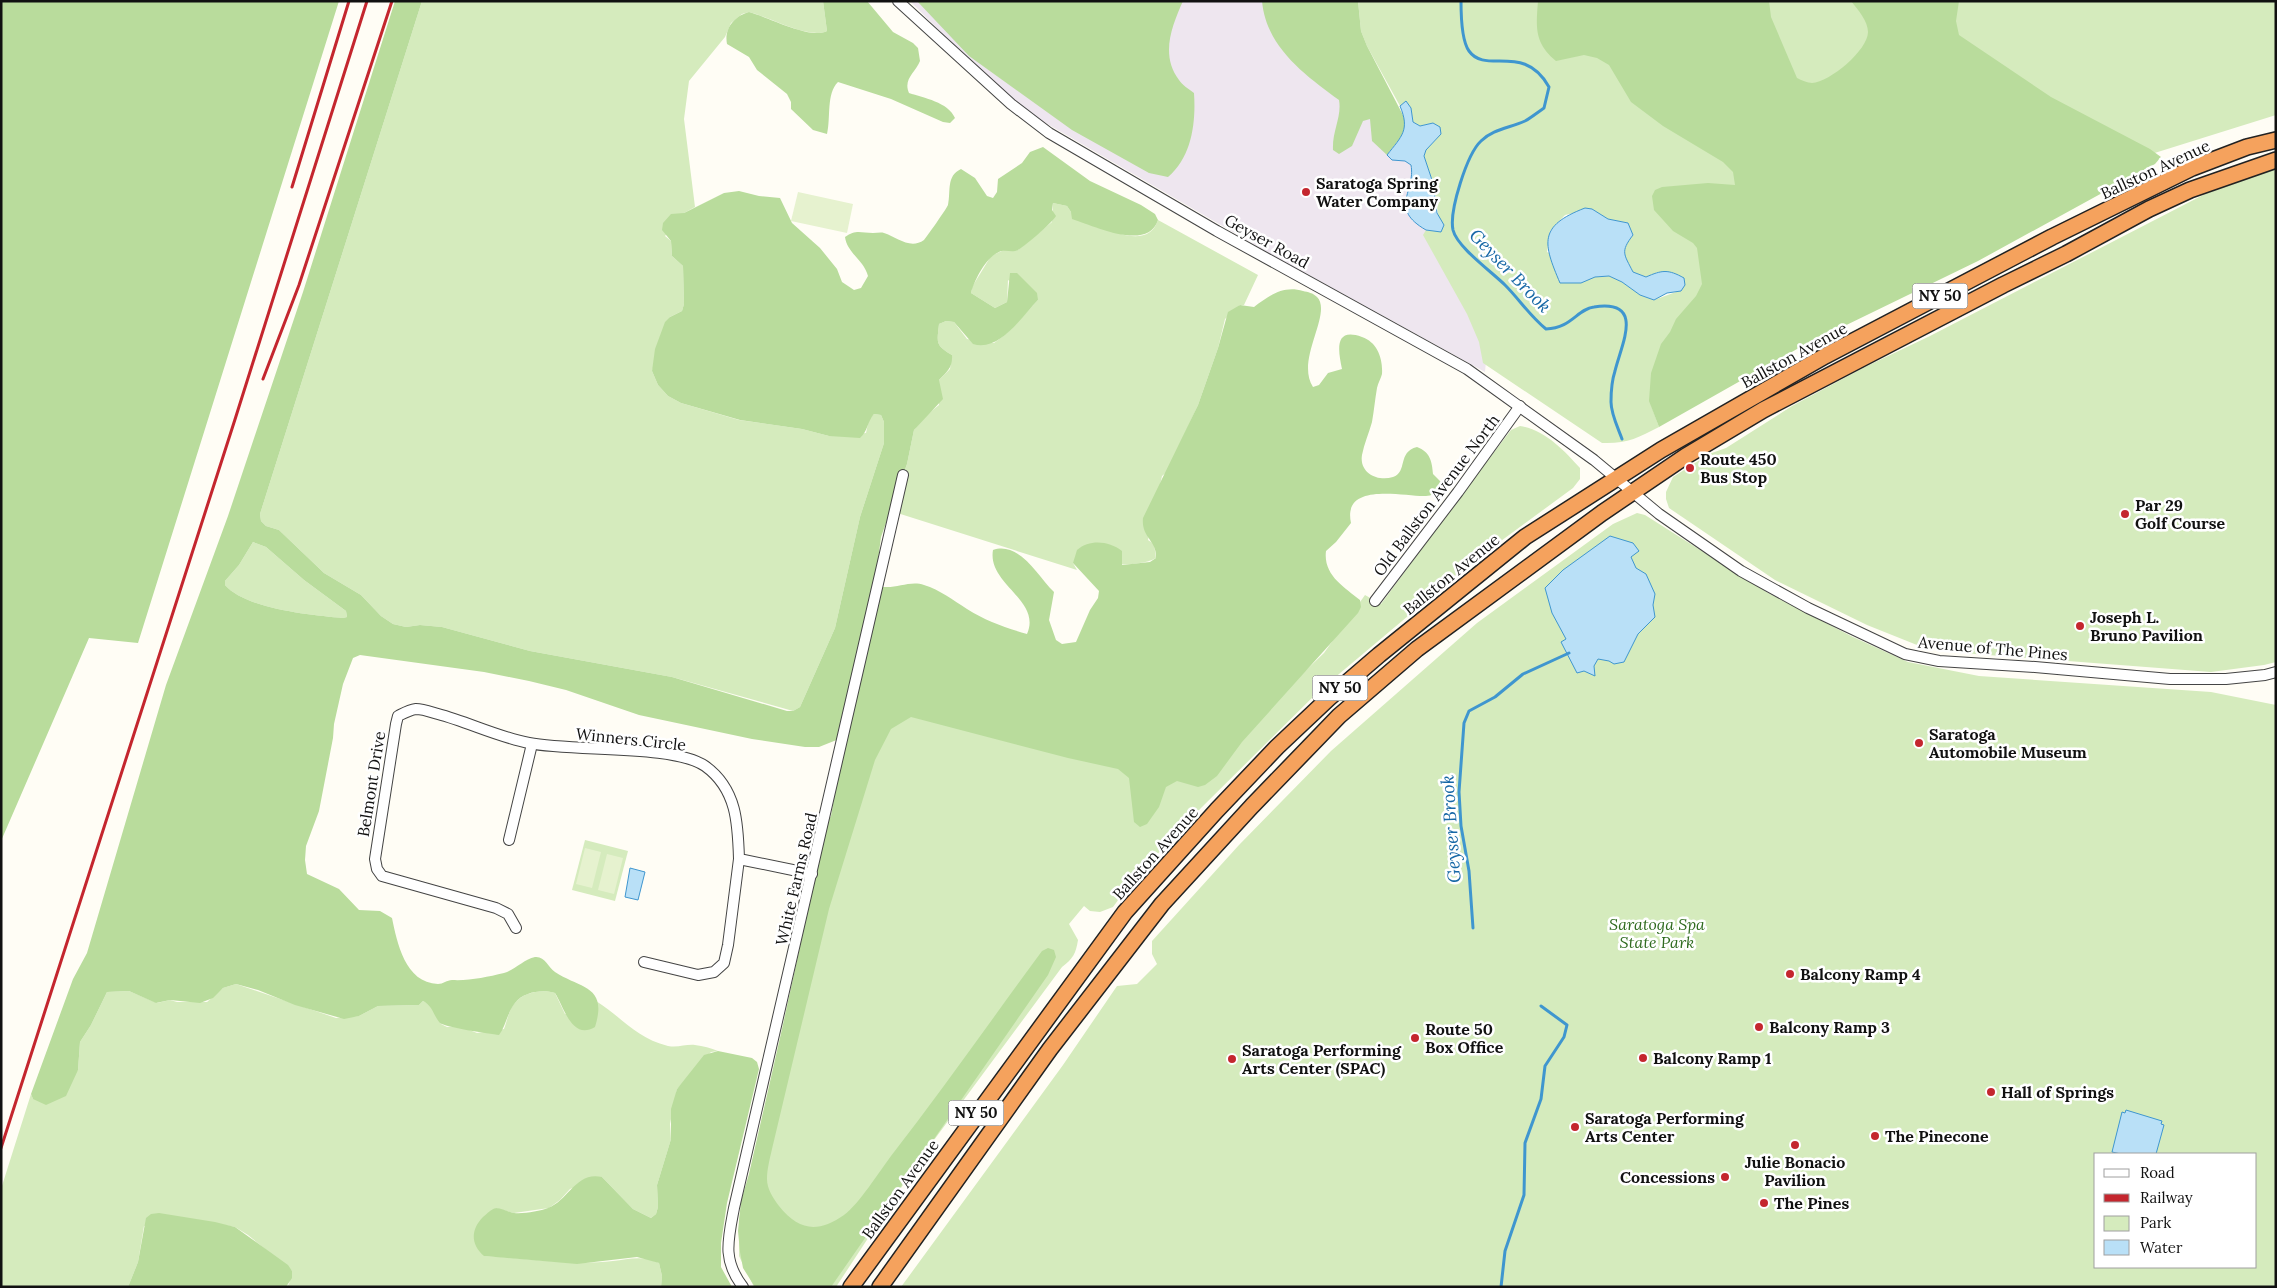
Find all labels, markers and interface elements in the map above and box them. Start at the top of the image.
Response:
street label: Ballston Avenue [2097,135,2213,203]
place label: Saratoga Spring Water Company [1316,173,1439,211]
marker: Saratoga Spring Water Company [1300,186,1312,198]
street label: Geyser Road [1221,210,1313,273]
water label: Geyser Brook [1465,224,1556,317]
road number: NY 50 [1912,284,1968,308]
street label: Ballston Avenue [1738,317,1851,392]
street label: Old Ballston Avenue North [1369,410,1503,580]
place label: Route 450 Bus Stop [1700,449,1777,487]
marker: Route 450 Bus Stop [1684,462,1696,474]
place label: Par 29 Golf Course [2135,495,2225,533]
marker: Par 29 Golf Course [2119,508,2131,520]
street label: Ballston Avenue [1399,529,1503,619]
place label: Joseph L. Bruno Pavilion [2090,607,2203,645]
marker: Joseph L. Bruno Pavilion [2074,620,2086,632]
street label: Avenue of The Pines [1916,631,2069,665]
road number: NY 50 [1312,676,1368,700]
street label: Winners Circle [575,723,687,755]
place label: Saratoga Automobile Museum [1929,724,2087,762]
street label: Belmont Drive [353,729,389,838]
marker: Saratoga Automobile Museum [1913,737,1925,749]
water label: Geyser Brook [1435,774,1466,884]
street label: Ballston Avenue [1108,802,1202,904]
street label: White Farms Road [771,810,821,948]
park label: Saratoga Spa State Park [1609,914,1705,952]
place label: Balcony Ramp 4 [1800,964,1921,984]
marker: Balcony Ramp 4 [1784,968,1796,980]
place label: Balcony Ramp 3 [1769,1017,1890,1037]
place label: Route 50 Box Office [1425,1019,1504,1057]
marker: Balcony Ramp 3 [1753,1021,1765,1033]
marker: Route 50 Box Office [1409,1032,1421,1044]
place label: Saratoga Performing Arts Center (SPAC) [1242,1040,1402,1079]
place label: Balcony Ramp 1 [1653,1048,1772,1068]
marker: Balcony Ramp 1 [1637,1052,1649,1064]
marker: Saratoga Performing Arts Center (SPAC) [1226,1053,1238,1065]
place label: Hall of Springs [2001,1082,2114,1102]
marker: Hall of Springs [1985,1086,1997,1098]
road number: NY 50 [948,1100,1004,1126]
place label: Saratoga Performing Arts Center [1585,1108,1745,1146]
marker: Saratoga Performing Arts Center [1569,1121,1581,1133]
place label: The Pinecone [1885,1126,1989,1146]
marker: The Pinecone [1869,1130,1881,1142]
street label: Ballston Avenue [857,1135,943,1243]
marker: Julie Bonacio Pavilion [1789,1139,1801,1151]
place label: Julie Bonacio Pavilion [1745,1152,1845,1190]
legend [2094,1153,2257,1268]
text: Road [2140,1163,2175,1182]
place label: Concessions [1620,1167,1715,1187]
marker: Concessions [1719,1171,1731,1183]
text: Railway [2140,1188,2193,1207]
place label: The Pines [1774,1193,1849,1213]
marker: The Pines [1758,1197,1770,1209]
text: Park [2140,1213,2171,1232]
text: Water [2140,1238,2183,1257]

